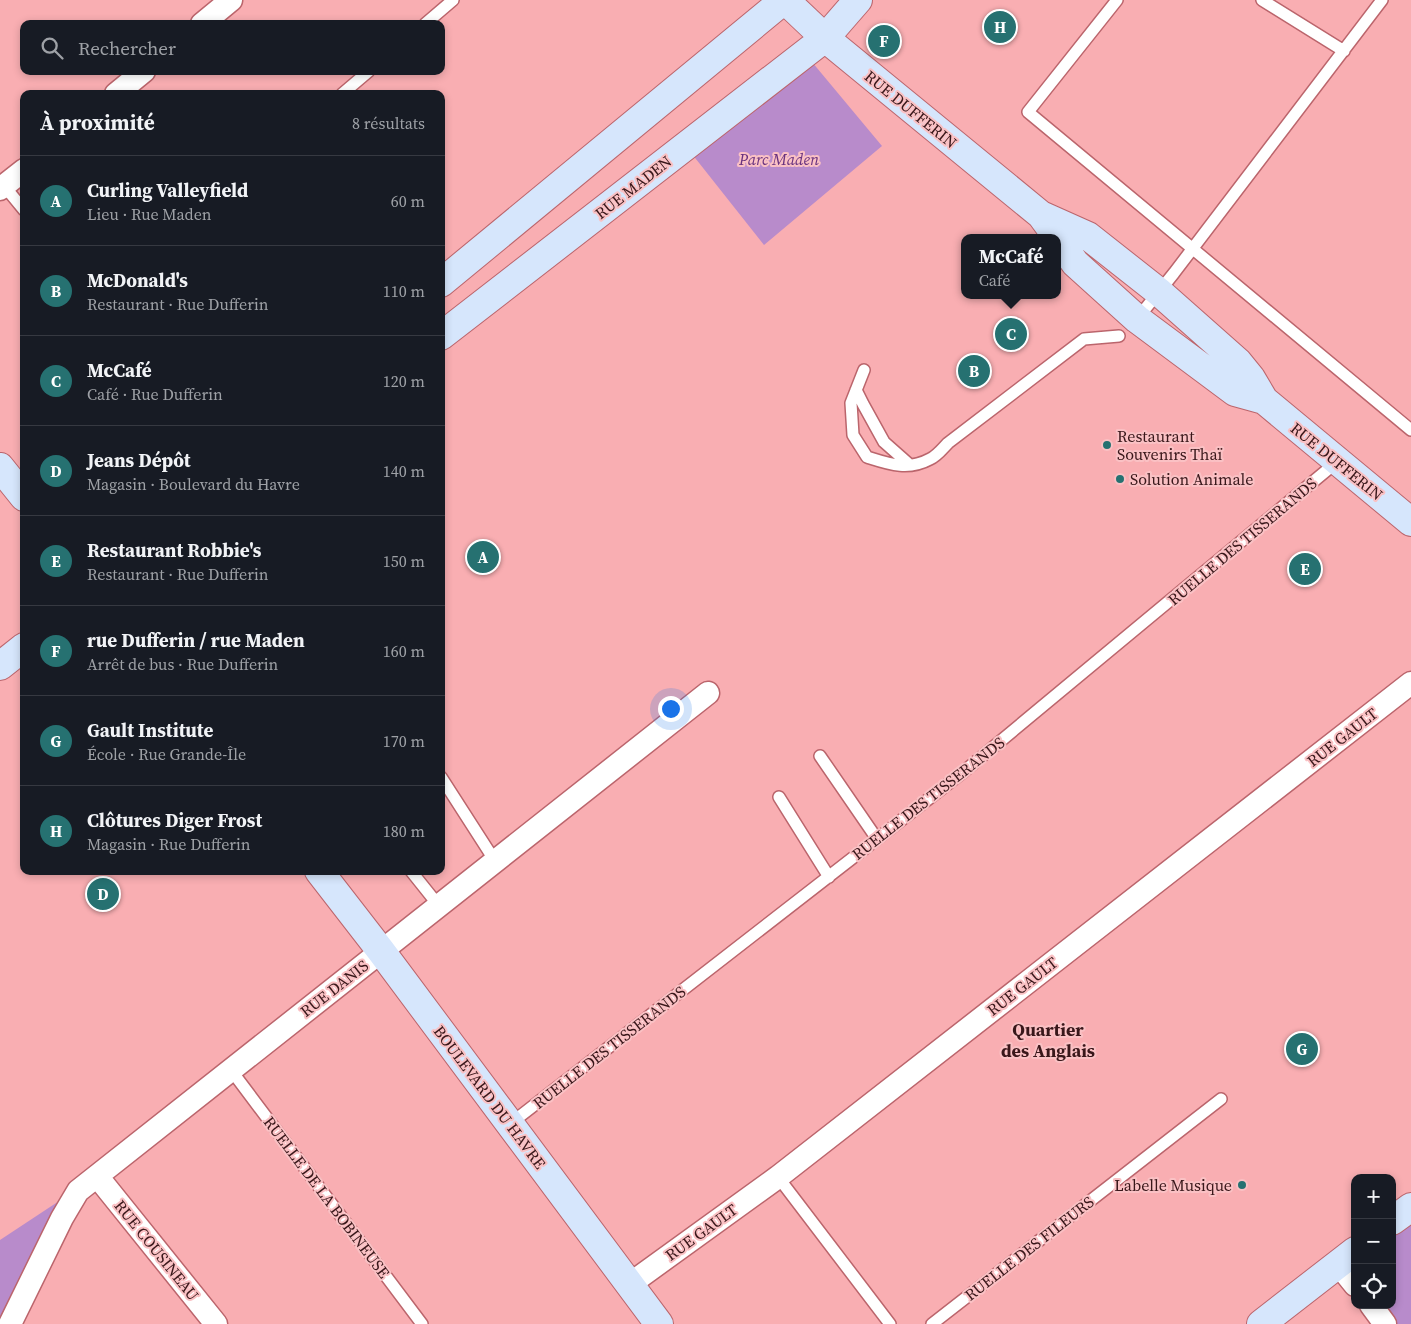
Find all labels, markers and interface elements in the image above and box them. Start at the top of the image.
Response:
pin: H [984,8,1016,46]
search box [20,20,445,75]
pin: F [868,22,900,60]
icon: search [38,34,66,62]
text: Rechercher [78,35,176,61]
street label: RUE DUFFERIN [860,65,962,153]
text: À proximité [40,108,155,137]
text: 8 résultats [352,112,425,134]
park label: Parc Maden [738,148,819,170]
street label: RUE MADEN [590,150,676,224]
text: Curling Valleyfield [87,177,248,203]
text: A [51,190,61,212]
text: 60 m [391,190,425,212]
text: Lieu · Rue Maden [87,203,212,225]
popup [961,234,1061,299]
text: McCafé [979,243,1043,269]
text: McDonald's [87,267,188,293]
text: Café [979,269,1010,291]
text: B [51,280,61,302]
text: 110 m [383,280,425,302]
text: Restaurant · Rue Dufferin [87,293,268,315]
pin: C [995,315,1027,353]
pin: B [958,352,990,390]
text: McCafé [87,357,152,383]
text: C [51,370,61,392]
text: 120 m [383,370,425,392]
text: Café · Rue Dufferin [87,383,223,405]
street label: RUE DUFFERIN [1286,417,1388,505]
place label: Restaurant Souvenirs Thaï [1117,425,1223,465]
marker: Restaurant Souvenirs Thaï [1101,439,1113,451]
text: Jeans Dépôt [87,447,191,473]
text: D [50,460,62,482]
text: 140 m [383,460,425,482]
place label: Solution Animale [1130,468,1254,490]
text: Magasin · Boulevard du Havre [87,473,300,495]
marker: Solution Animale [1114,473,1126,485]
street label: RUELLE DES TISSERANDS [1164,473,1320,609]
text: Restaurant Robbie's [87,537,261,563]
pin: A [467,538,499,576]
text: E [51,550,61,572]
text: 150 m [383,550,425,572]
pin: E [1289,550,1321,588]
text: Restaurant · Rue Dufferin [87,563,268,585]
text: rue Dufferin / rue Maden [87,627,305,653]
text: F [51,640,61,662]
text: 160 m [383,640,425,662]
text: Arrêt de bus · Rue Dufferin [87,653,278,675]
your location [658,696,684,722]
street label: RUE GAULT [1302,702,1382,772]
text: Gault Institute [87,717,213,743]
text: G [51,730,61,752]
text: 170 m [383,730,425,752]
street label: RUELLE DES TISSERANDS [847,731,1009,865]
text: École · Rue Grande-Île [87,743,246,765]
text: Clôtures Diger Frost [87,807,262,833]
text: H [50,820,62,842]
text: 180 m [383,820,425,842]
text: Magasin · Rue Dufferin [87,833,251,855]
pin: D [87,875,119,913]
street label: RUE GAULT [982,951,1062,1021]
street label: RUE DANIS [295,954,373,1022]
street label: RUELLE DES TISSERANDS [528,980,690,1114]
district label: Quartier des Anglais [1001,1017,1095,1063]
street label: BOULEVARD DU HAVRE [429,1021,551,1173]
pin: G [1286,1030,1318,1068]
street label: RUELLE DE LA BOBINEUSE [259,1112,395,1283]
place label: Labelle Musique [1114,1174,1232,1196]
map controls [1351,1174,1396,1309]
button: + [1351,1174,1396,1219]
marker: Labelle Musique [1236,1179,1248,1191]
street label: RUELLE DES FILEURS [960,1190,1098,1306]
street label: RUE COUSINEAU [110,1195,205,1305]
street label: RUE GAULT [661,1198,742,1266]
button: − [1351,1219,1396,1264]
button: locate [1351,1264,1396,1309]

